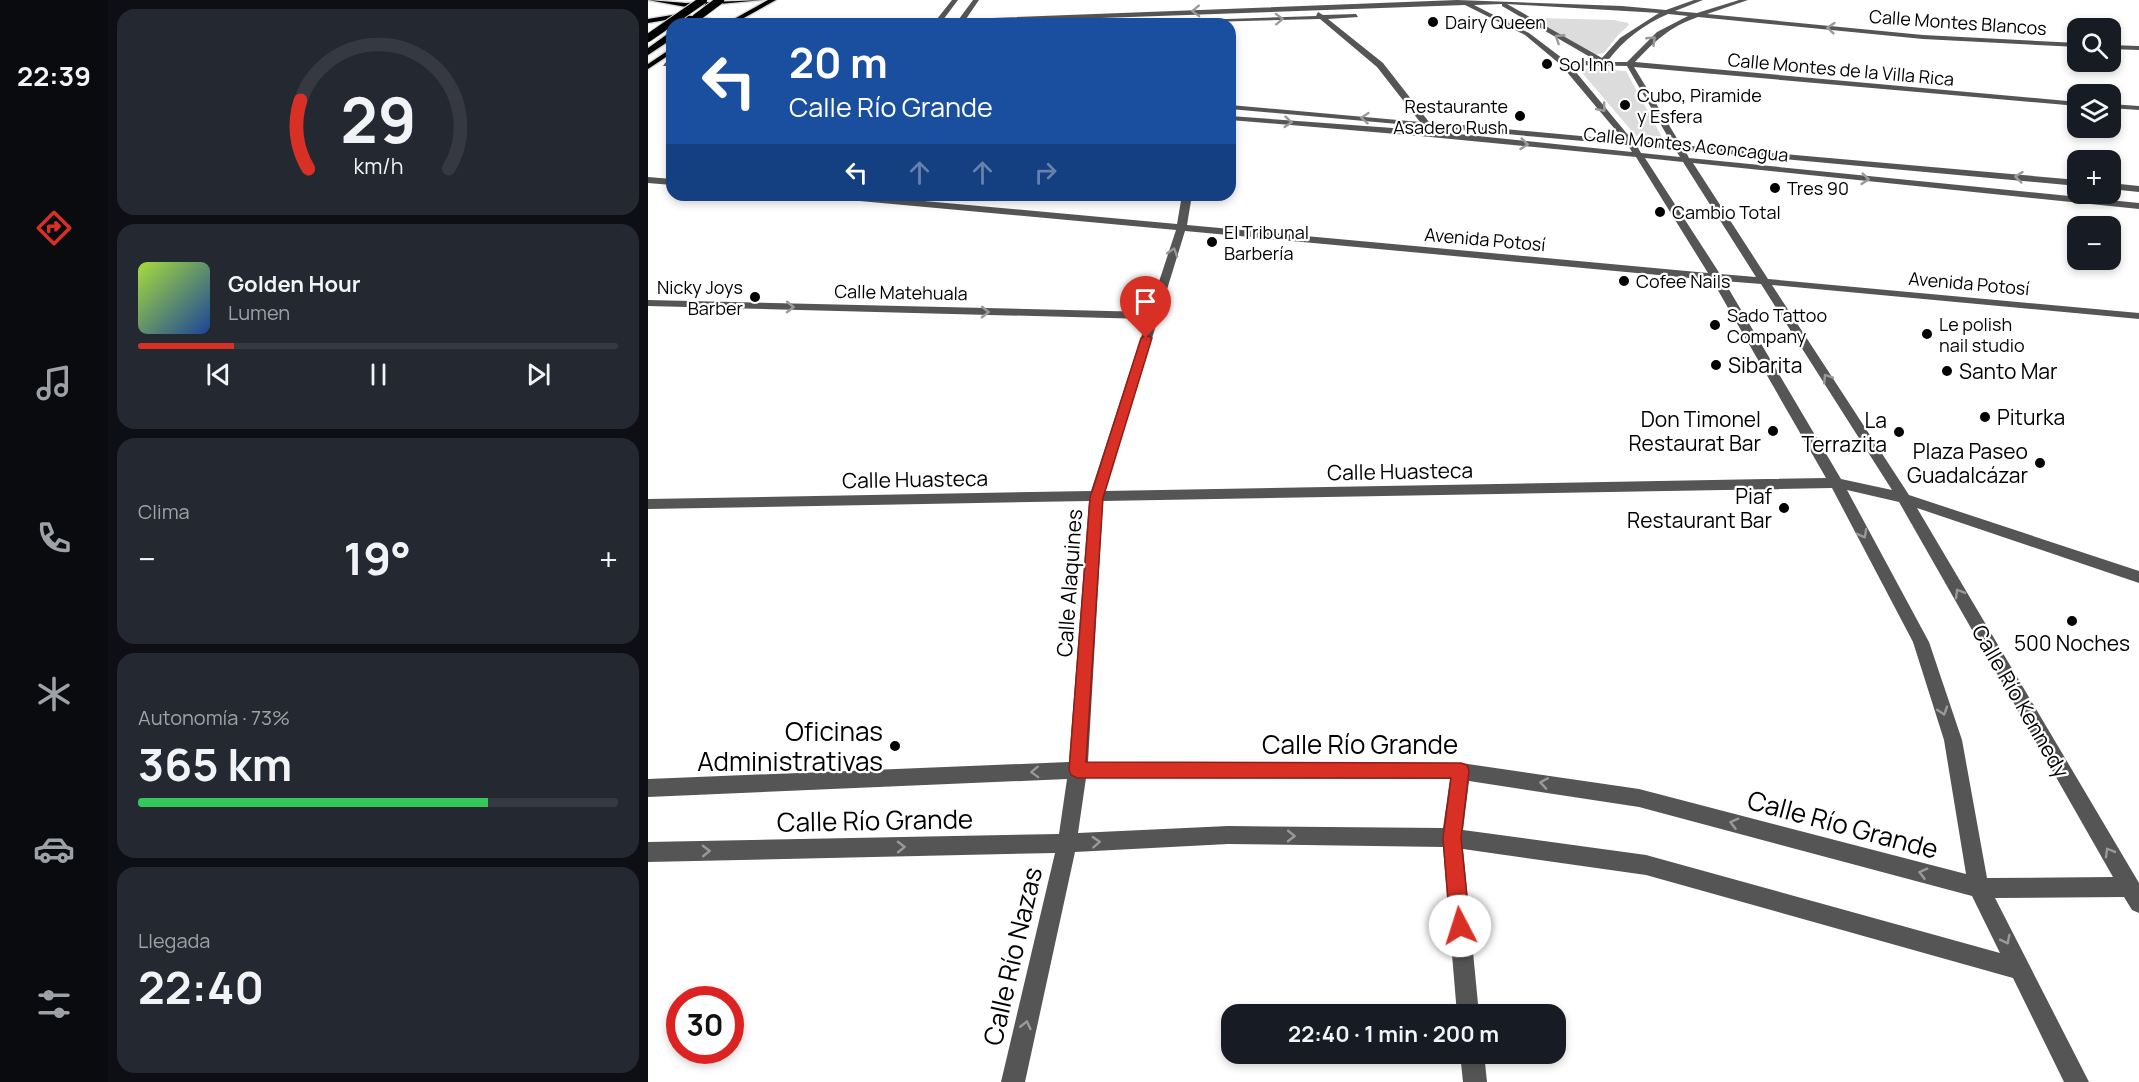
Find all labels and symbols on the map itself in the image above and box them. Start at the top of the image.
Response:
street label: Calle Montes Blancos [1868,4,2048,40]
one-way arrow [1191,5,1200,18]
place label: Dairy Queen [1445,10,1546,34]
one-way arrow [1275,12,1284,25]
marker: Dairy Queen [1426,15,1440,29]
one-way arrow [1826,22,1835,35]
one-way arrow [1555,33,1565,45]
one-way arrow [1646,36,1656,47]
street label: Calle Montes de la Villa Rica [1727,47,1955,91]
place label: Sol Inn [1559,52,1614,76]
marker: Sol Inn [1540,57,1554,71]
place label: Cubo, Piramide y Esfera [1637,83,1762,128]
place label: Restaurante Asadero Rush [1393,94,1508,139]
marker: Cubo, Piramide y Esfera [1618,98,1632,112]
one-way arrow [1595,101,1606,112]
marker: Restaurante Asadero Rush [1513,109,1527,123]
one-way arrow [1360,112,1369,125]
one-way arrow [1284,115,1293,128]
street label: Calle Montes Aconcagua [1582,121,1790,167]
one-way arrow [1520,137,1529,150]
one-way arrow [2015,171,2024,184]
one-way arrow [1860,172,1869,184]
place label: Tres 90 [1787,176,1849,200]
marker: Tres 90 [1768,181,1782,195]
place label: Cambio Total [1672,200,1781,224]
marker: Cambio Total [1653,205,1667,219]
place label: El Tribunal Barbería [1224,220,1309,265]
street label: Avenida Potosí [1423,222,1547,256]
marker: El Tribunal Barbería [1205,235,1219,249]
one-way arrow [1166,247,1179,258]
street label: Avenida Potosí [1907,266,2031,300]
place label: Cofee Nails [1636,269,1730,293]
marker: Cofee Nails [1617,274,1631,288]
place label: Nicky Joys Barber [657,275,743,320]
pin [1120,276,1171,338]
street label: Calle Matehuala [834,279,968,305]
marker: Nicky Joys Barber [748,290,762,304]
one-way arrow [786,301,795,313]
place label: Sado Tattoo Company [1727,303,1827,348]
one-way arrow [981,305,990,318]
place label: Le polish nail studio [1939,312,2025,357]
marker: Sado Tattoo Company [1708,318,1722,332]
marker: Le polish nail studio [1920,327,1934,341]
place label: Sibarita [1728,351,1803,379]
place label: Santo Mar [1959,357,2058,385]
marker: Sibarita [1709,358,1723,372]
marker: Santo Mar [1940,364,1954,378]
one-way arrow [1823,374,1834,385]
place label: Piturka [1997,403,2065,431]
place label: Don Timonel Restaurat Bar [1628,405,1761,457]
place label: La Terrazita [1801,406,1887,458]
marker: Piturka [1978,410,1992,424]
marker: Don Timonel Restaurat Bar [1766,424,1780,438]
marker: La Terrazita [1892,425,1906,439]
place label: Plaza Paseo Guadalcázar [1907,437,2028,489]
street label: Calle Huasteca [1327,456,1473,486]
marker: Plaza Paseo Guadalcázar [2033,456,2047,470]
street label: Calle Huasteca [842,464,988,494]
place label: Piaf Restaurant Bar [1627,482,1773,534]
marker: Piaf Restaurant Bar [1777,501,1791,515]
street label: Calle Alaquines [1050,508,1088,658]
one-way arrow [1856,528,1867,539]
one-way arrow [1954,589,1966,599]
marker: 500 Noches [2065,614,2079,628]
street label: Calle Río Kennedy [1966,620,2076,782]
place label: 500 Noches [2014,629,2130,657]
one-way arrow [1936,705,1949,716]
place label: Oficinas Administrativas [697,713,883,779]
street label: Calle Río Grande [1262,726,1458,762]
marker: Oficinas Administrativas [888,739,902,753]
one-way arrow [1030,765,1039,778]
one-way arrow [1539,778,1548,790]
street label: Calle Río Grande [1744,781,1942,867]
street label: Calle Río Grande [777,800,973,840]
one-way arrow [1730,818,1740,830]
one-way arrow [1287,830,1296,842]
one-way arrow [1092,835,1101,848]
one-way arrow [897,841,906,853]
one-way arrow [702,845,711,857]
one-way arrow [2105,848,2117,858]
street label: Calle Río Nazas [974,863,1050,1049]
one-way arrow [1918,867,1928,880]
position arrow [1428,894,1492,958]
one-way arrow [1999,933,2010,944]
speed limit sign: 30 [666,986,744,1064]
one-way arrow [1019,1020,1032,1030]

